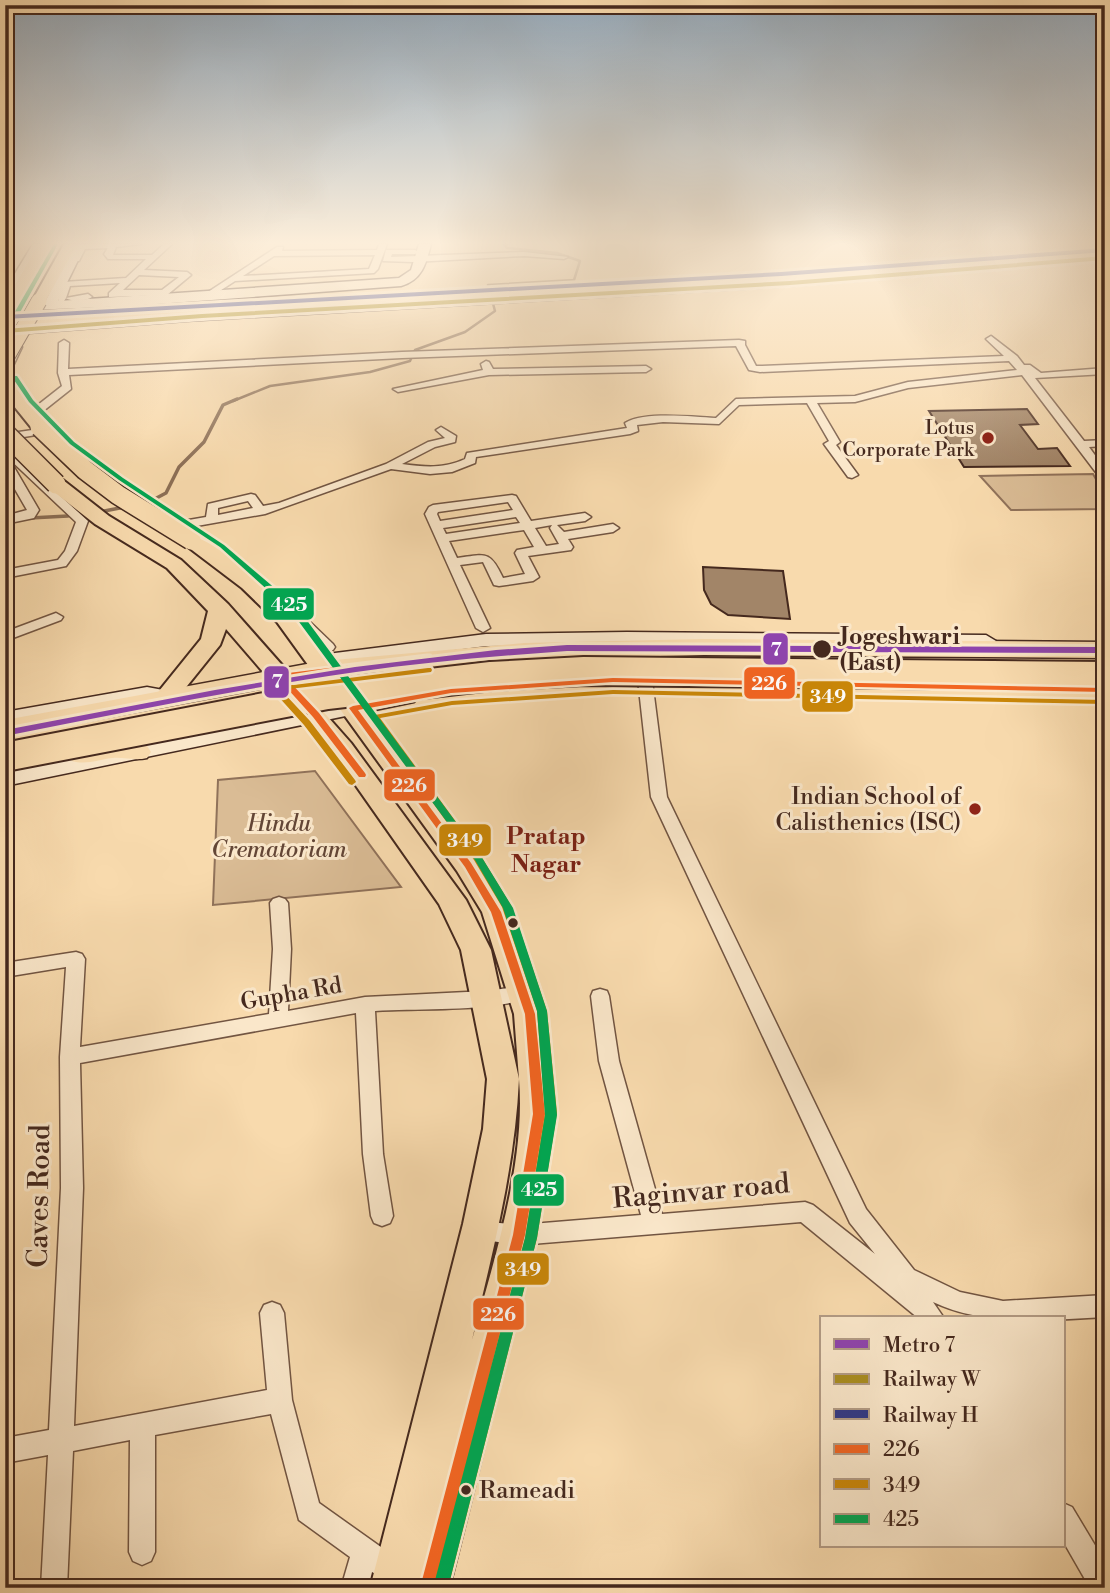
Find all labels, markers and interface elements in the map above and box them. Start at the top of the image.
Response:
place label: Lotus Corporate Park [843,416,975,462]
marker: Lotus Corporate Park [980,430,996,446]
line badge: 425 [262,587,315,621]
text: 425 [271,593,307,617]
place label: Jogeshwari (East) [837,623,960,677]
line badge: 7 [762,632,789,666]
text: 7 [770,638,782,662]
marker: Jogeshwari (East) [811,638,833,660]
line badge: 7 [263,665,290,699]
line badge: 226 [743,666,796,700]
text: 7 [271,670,283,694]
text: 226 [751,672,787,696]
line badge: 349 [801,680,854,713]
text: 349 [810,685,846,709]
line badge: 226 [383,768,436,802]
text: 226 [391,774,427,798]
place label: Indian School of Calisthenics (ISC) [776,783,963,837]
marker: Indian School of Calisthenics (ISC) [967,801,983,817]
park label: Hindu Crematoriam [211,810,347,864]
district label: Pratap Nagar [506,822,586,880]
line badge: 349 [438,823,492,857]
text: 349 [447,829,483,853]
unlabelled marker [506,916,520,930]
street label: Gupha Rd [238,971,344,1017]
street label: Caves Road [21,1124,58,1268]
street label: Raginvar road [611,1166,791,1217]
line badge: 425 [512,1173,565,1207]
text: 425 [521,1178,557,1202]
line badge: 349 [496,1252,550,1286]
text: 349 [505,1258,541,1282]
line badge: 226 [472,1297,525,1331]
text: 226 [480,1303,516,1327]
legend [820,1316,1064,1548]
text: Metro 7 [883,1333,956,1359]
text: Railway W [883,1367,981,1393]
text: Railway H [883,1403,978,1429]
text: 226 [883,1437,920,1463]
text: 349 [883,1473,920,1499]
place label: Rameadi [479,1476,575,1506]
marker: Rameadi [459,1483,473,1497]
text: 425 [883,1507,919,1533]

